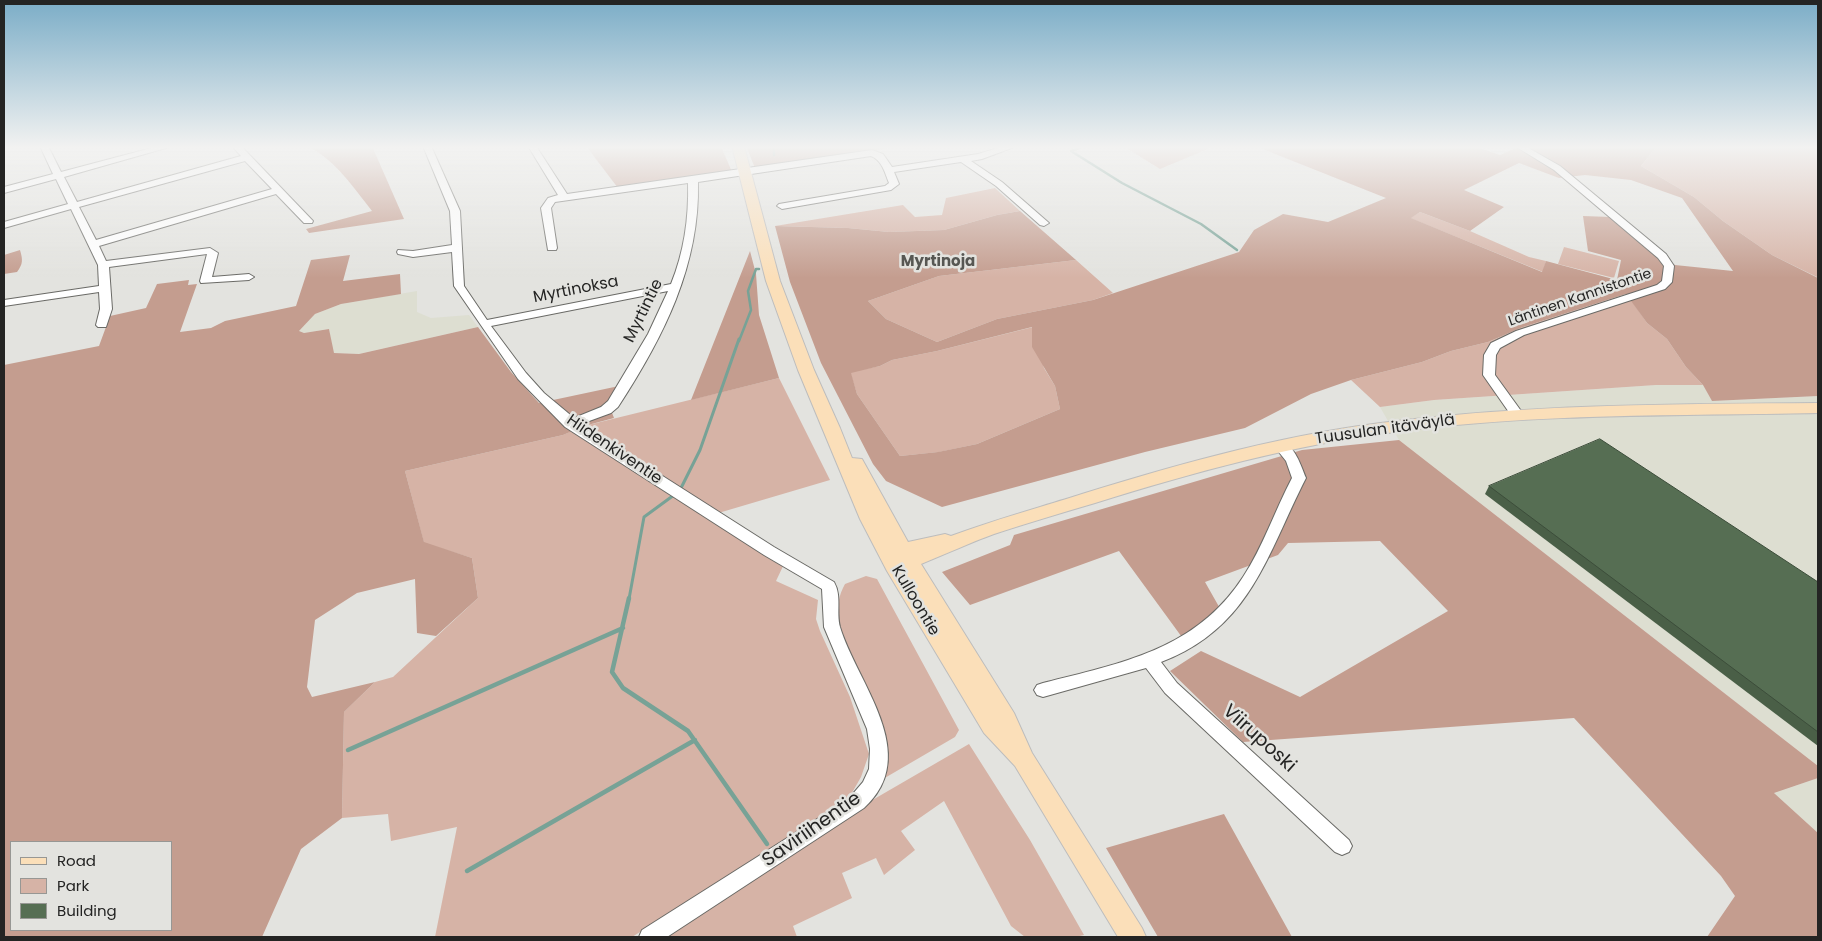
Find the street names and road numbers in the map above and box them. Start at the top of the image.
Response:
street label: Läntinen Kannistontie [1506,266,1654,330]
street label: Myrtinoksa [532,272,620,308]
street label: Myrtintie [620,276,668,346]
street label: Hiidenkiventie [563,411,665,489]
street label: Tuusulan itäväylä [1314,411,1456,449]
street label: Kulloontie [887,563,943,639]
street label: Viiruposki [1218,700,1300,778]
street label: Saviriihentie [758,788,866,872]

